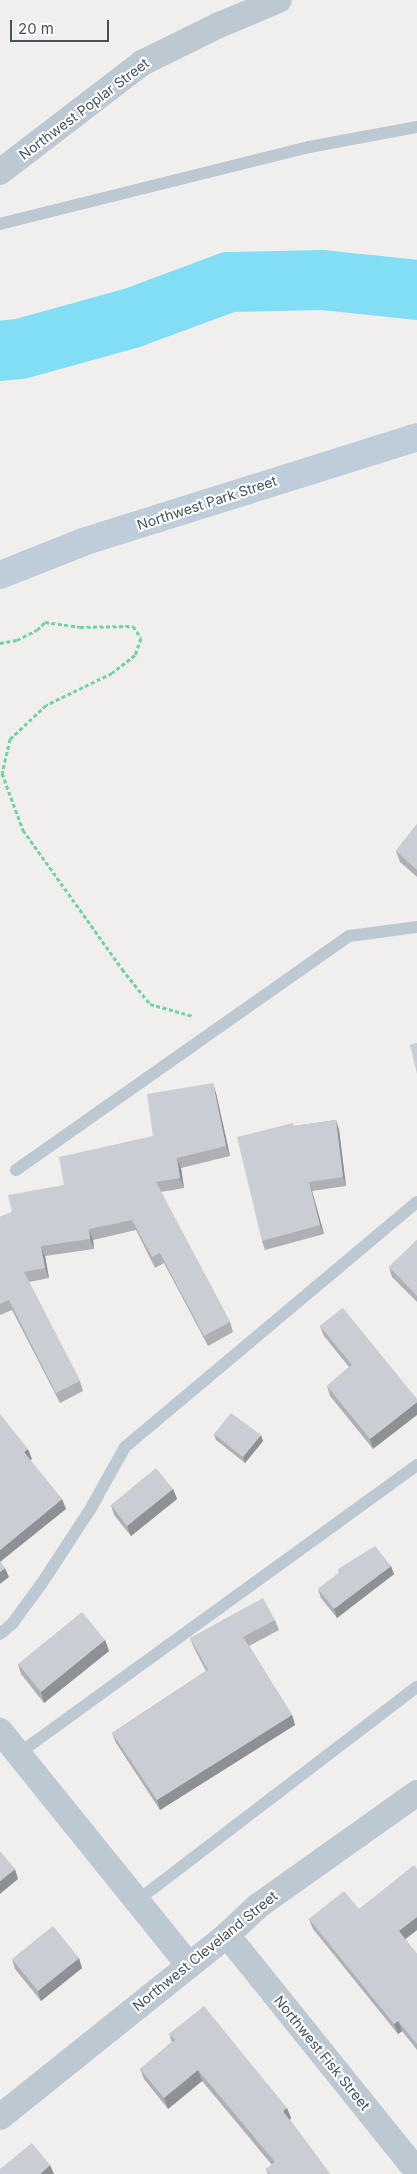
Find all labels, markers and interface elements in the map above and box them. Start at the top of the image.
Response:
scale bar [12,10,111,42]
text: 20 m [18,19,54,38]
street label: Northwest Poplar Street [16,55,152,163]
street label: Northwest Park Street [135,472,279,534]
street label: Northwest Cleveland Street [129,1887,281,2015]
street label: Northwest Fisk Street [271,1992,373,2114]

